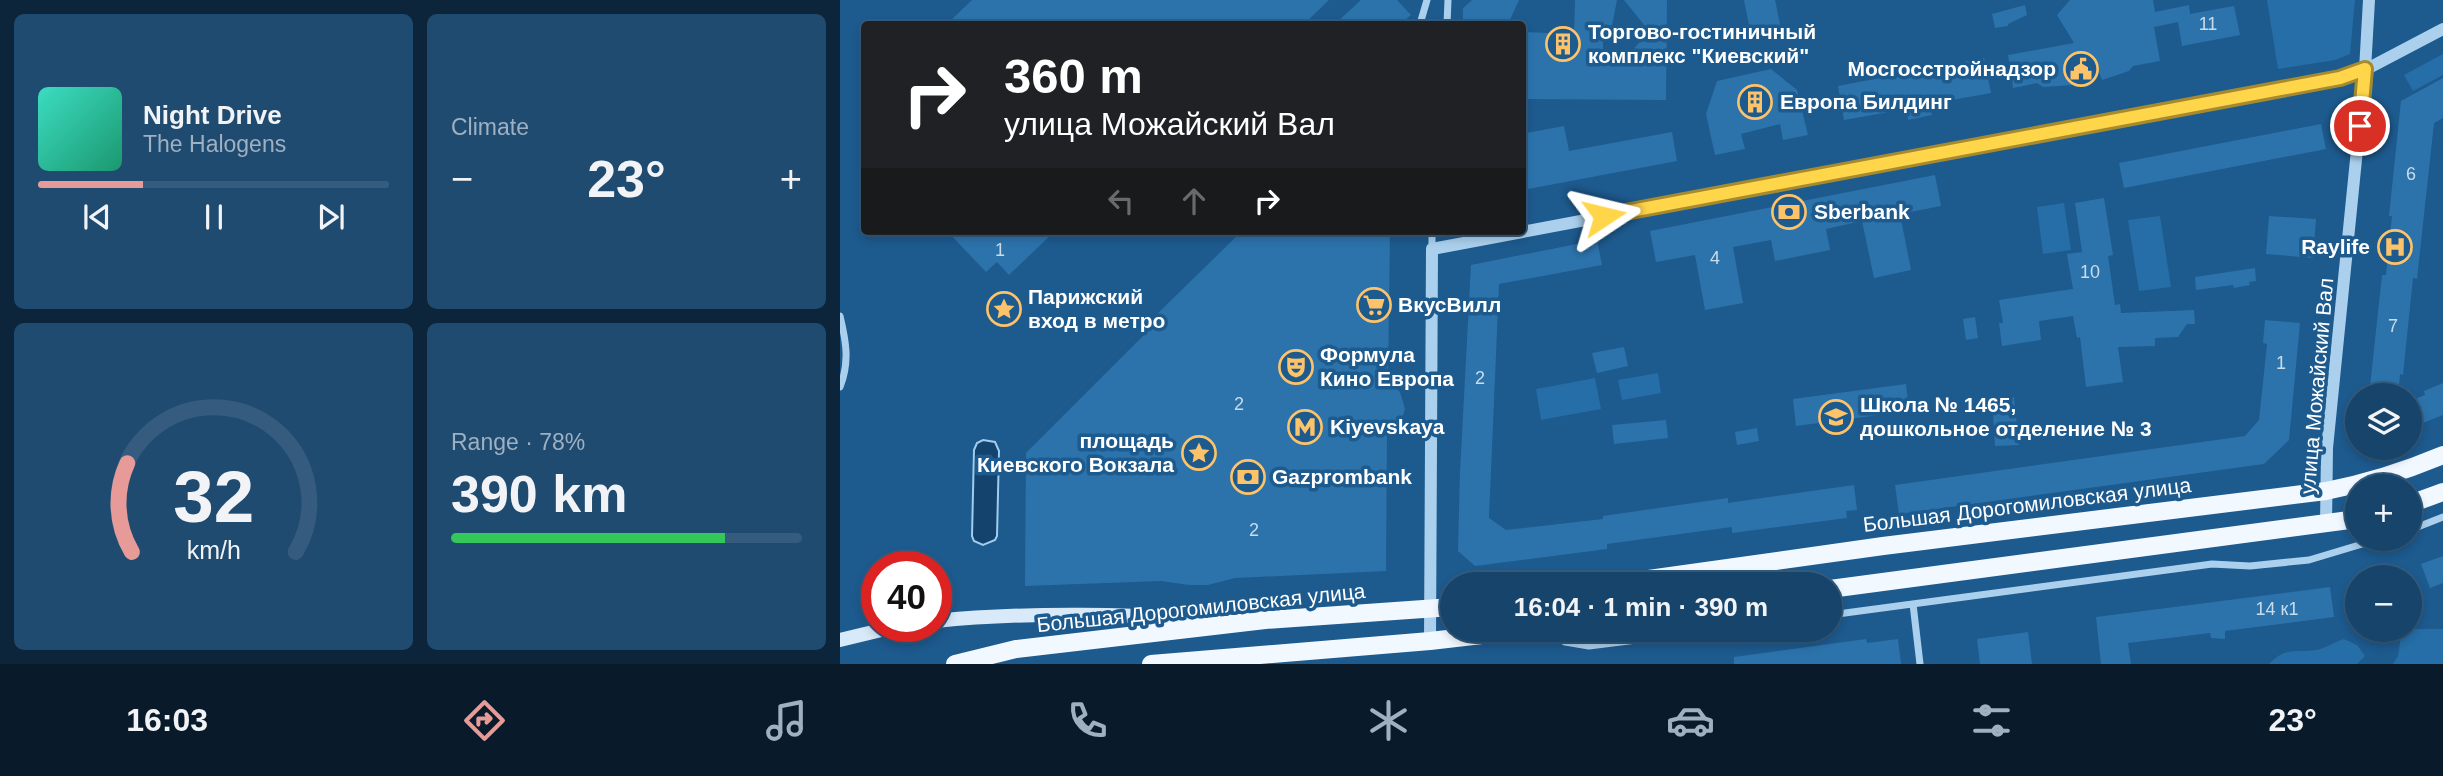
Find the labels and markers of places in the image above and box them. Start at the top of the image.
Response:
place label: Торгово-гостиничный комплекс "Киевский" [1588,20,1816,67]
building icon: Торгово-гостиничный комплекс "Киевский" [1544,25,1582,63]
public building icon: Мосгосстройнадзор [2062,50,2100,88]
place label: Мосгосстройнадзор [1848,57,2056,80]
building icon: Европа Билдинг [1736,83,1774,121]
place label: Европа Билдинг [1780,90,1952,113]
pin [2330,96,2390,156]
bank icon: Sberbank [1770,193,1808,231]
place label: Sberbank [1814,200,1910,223]
hospital icon: Raylife [2376,228,2414,266]
place label: Raylife [2301,235,2370,258]
place label: Парижский вход в метро [1028,285,1165,332]
supermarket icon: ВкусВилл [1355,286,1393,324]
place icon: Парижский вход в метро [985,290,1023,328]
place label: ВкусВилл [1398,293,1501,316]
place label: Формула Кино Европа [1320,343,1454,390]
theatre icon: Формула Кино Европа [1277,348,1315,386]
place label: Школа № 1465, дошкольное отделение № 3 [1860,393,2152,440]
school or university icon: Школа № 1465, дошкольное отделение № 3 [1817,398,1855,436]
metro station icon: Kiyevskaya [1286,408,1324,446]
place label: Kiyevskaya [1330,415,1445,438]
place label: площадь Киевского Вокзала [977,429,1174,476]
place icon: площадь Киевского Вокзала [1180,434,1218,472]
bank icon: Gazprombank [1229,458,1267,496]
place label: Gazprombank [1272,465,1412,488]

